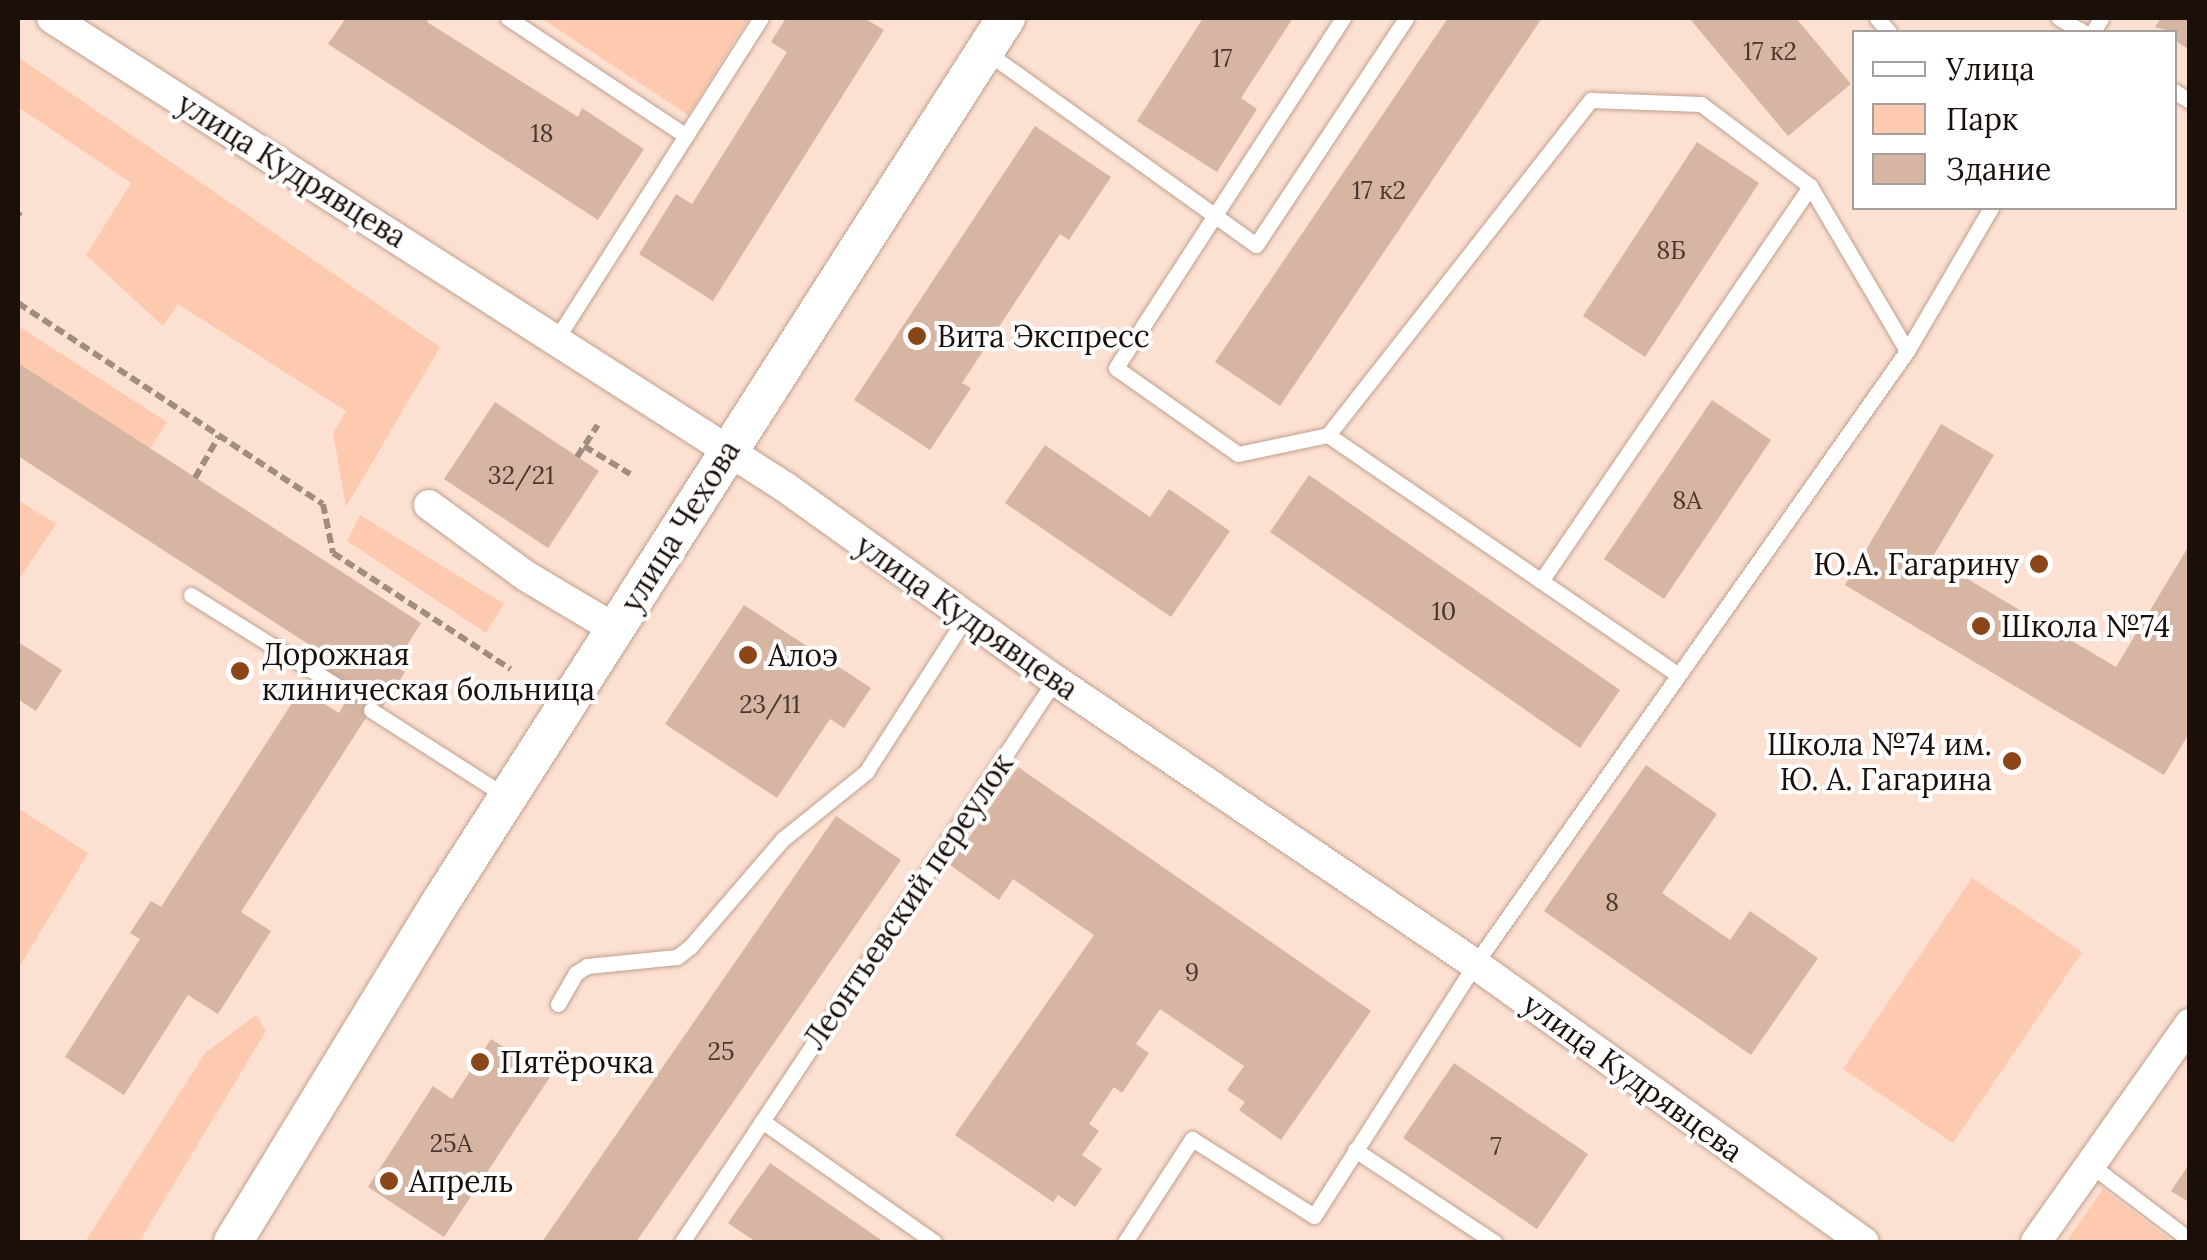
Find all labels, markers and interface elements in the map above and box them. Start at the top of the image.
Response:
legend [1852,30,2177,210]
house number: 17 к2 [1743,36,1797,66]
house number: 17 [1212,43,1232,73]
text: Улица [1946,50,2035,88]
street label: улица Кудрявцева [171,85,413,255]
text: Парк [1946,100,2018,138]
house number: 18 [530,118,554,148]
text: Здание [1946,150,2051,188]
house number: 17 к2 [1352,175,1406,205]
house number: 8Б [1656,235,1686,265]
place label: Вита Экспресс [937,318,1150,354]
marker: Вита Экспресс [906,325,928,347]
street label: улица Чехова [613,434,747,618]
house number: 32/21 [488,460,554,490]
house number: 8А [1672,485,1702,515]
street label: улица Кудрявцева [849,527,1085,707]
place label: Ю.А. Гагарину [1814,546,2019,582]
marker: Ю.А. Гагарину [2028,553,2050,575]
house number: 10 [1432,596,1456,626]
place label: Школа №74 [2001,608,2170,644]
marker: Школа №74 [1970,615,1992,637]
place label: Дорожная клиническая больница [262,636,595,706]
place label: Алоэ [768,637,838,673]
marker: Алоэ [737,644,759,666]
marker: Дорожная клиническая больница [227,658,253,684]
house number: 23/11 [739,689,801,719]
place label: Школа №74 им. Ю. А. Гагарина [1767,726,1992,796]
street label: Леонтьевский переулок [796,747,1020,1055]
marker: Школа №74 им. Ю. А. Гагарина [2001,750,2023,772]
house number: 8 [1605,887,1619,917]
house number: 9 [1185,957,1199,987]
street label: улица Кудрявцева [1516,985,1750,1169]
house number: 25 [707,1036,735,1066]
place label: Пятёрочка [500,1044,654,1080]
marker: Пятёрочка [469,1051,491,1073]
house number: 25А [430,1128,472,1158]
house number: 7 [1490,1131,1502,1161]
place label: Апрель [409,1163,513,1199]
marker: Апрель [378,1170,400,1192]

